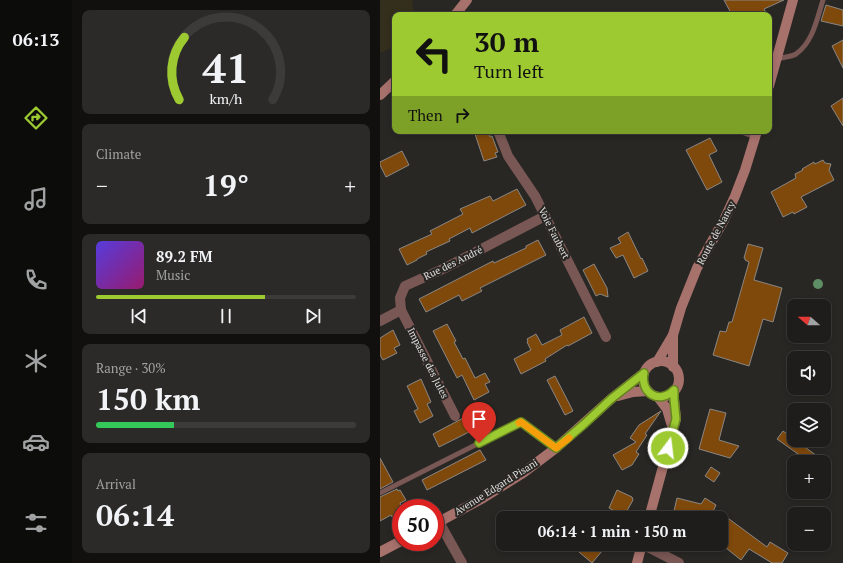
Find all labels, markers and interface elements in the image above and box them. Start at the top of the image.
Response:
text: 30 m [474,23,539,60]
text: 06:13 [13,27,59,51]
icon: left [408,28,460,80]
text: 41 [202,40,250,95]
text: Turn left [474,59,544,83]
text: km/h [210,89,243,108]
icon: directions [22,104,50,132]
icon: right [451,104,473,126]
text: Then [408,105,443,125]
text: Climate [96,145,141,163]
text: 19° [203,165,249,205]
text: − [96,171,108,200]
text: + [344,171,356,200]
icon: music [22,185,50,213]
street label: Route de Nancy [694,198,739,267]
street label: Voie Faubert [535,205,573,261]
street label: Rue des André [421,243,485,283]
text: 89.2 FM [156,246,213,266]
icon: phone [22,266,50,294]
text: Music [156,266,190,284]
north arrow [787,299,831,343]
map controls [787,299,831,551]
icon: previous [128,305,150,327]
icon: pause [215,305,237,327]
icon: next [302,305,324,327]
street label: Impasse des Jules [405,325,451,401]
icon: climate [22,347,50,375]
button: sound [787,351,831,395]
text: Range · 30% [96,359,166,377]
text: 150 km [96,379,200,419]
pin [462,402,496,443]
button: layers [787,403,831,447]
icon: arrive [468,408,490,430]
position arrow [647,427,689,469]
icon: car [22,428,50,456]
button: + [787,455,831,499]
street label: Avenue Edgard Pisani [452,456,540,518]
text: Arrival [96,475,136,493]
text: 06:14 [96,495,174,535]
speed limit sign: 50 [392,499,444,551]
button: − [787,507,831,551]
icon: filters [22,509,50,537]
text: 06:14 · 1 min · 150 m [538,521,686,541]

